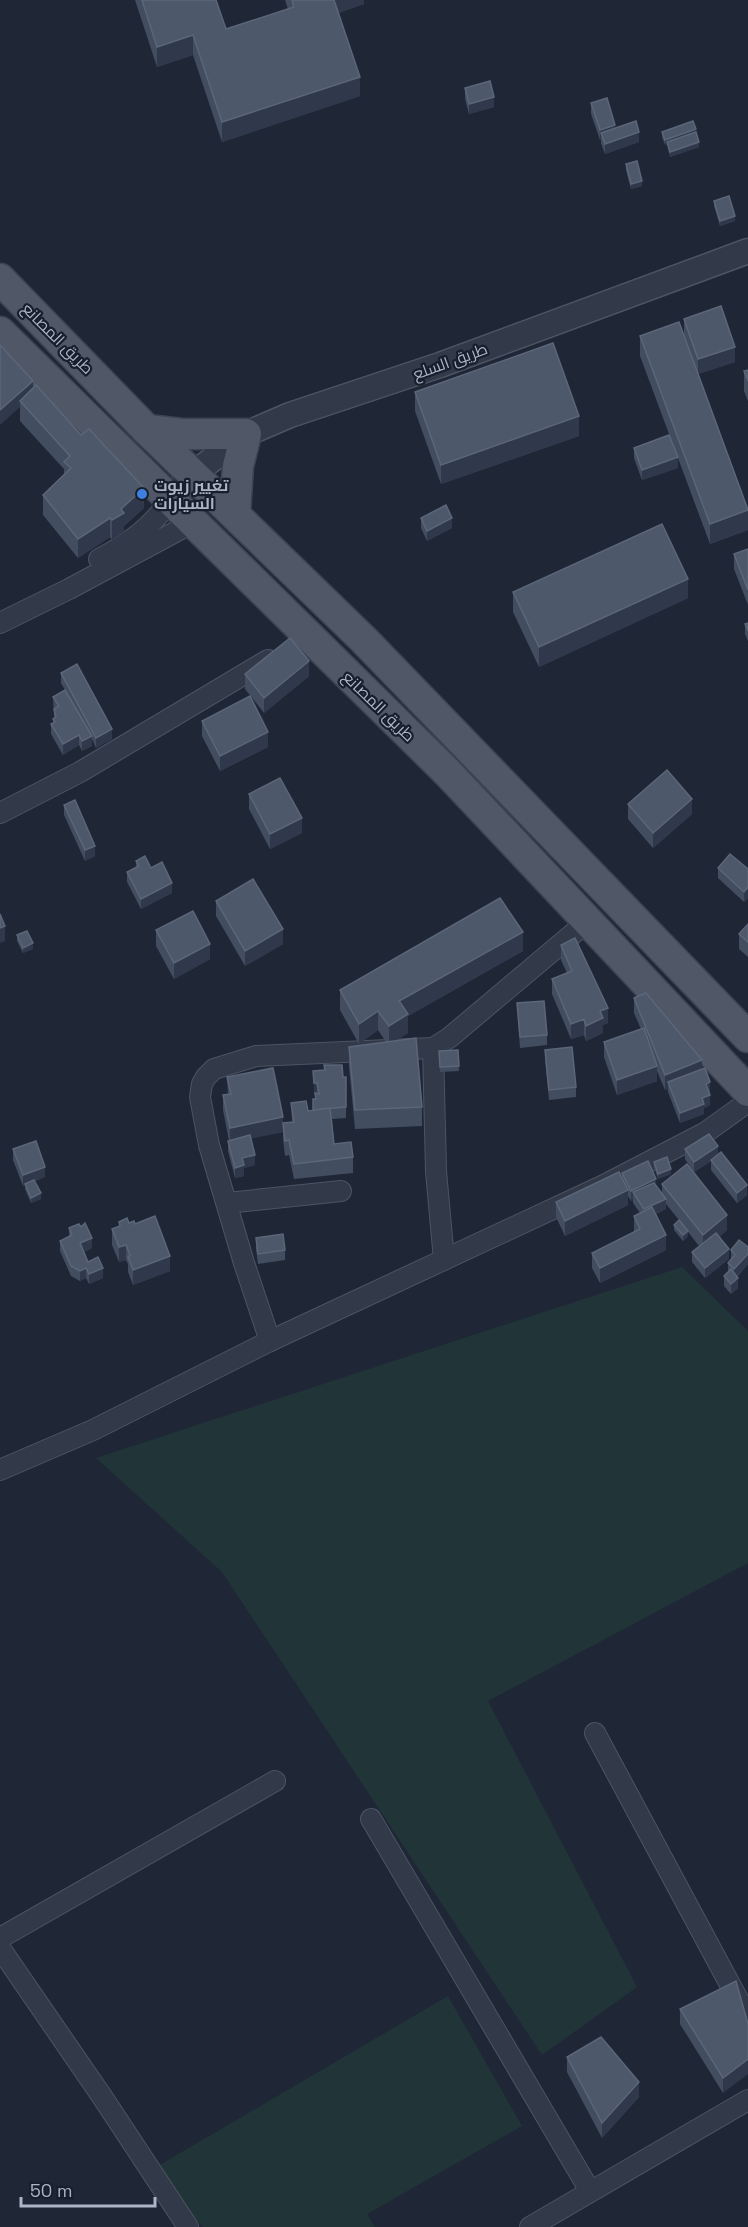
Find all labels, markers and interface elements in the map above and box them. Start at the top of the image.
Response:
street label: طريق المصانع [17,298,98,379]
street label: طريق السلع [410,338,491,386]
place label: تغيير زيوت السيارات [154,475,229,514]
marker: تغيير زيوت السيارات [135,487,149,501]
street label: طريق المصانع [337,667,419,747]
scale bar [21,2170,154,2208]
text: 50 m [30,2179,72,2202]

